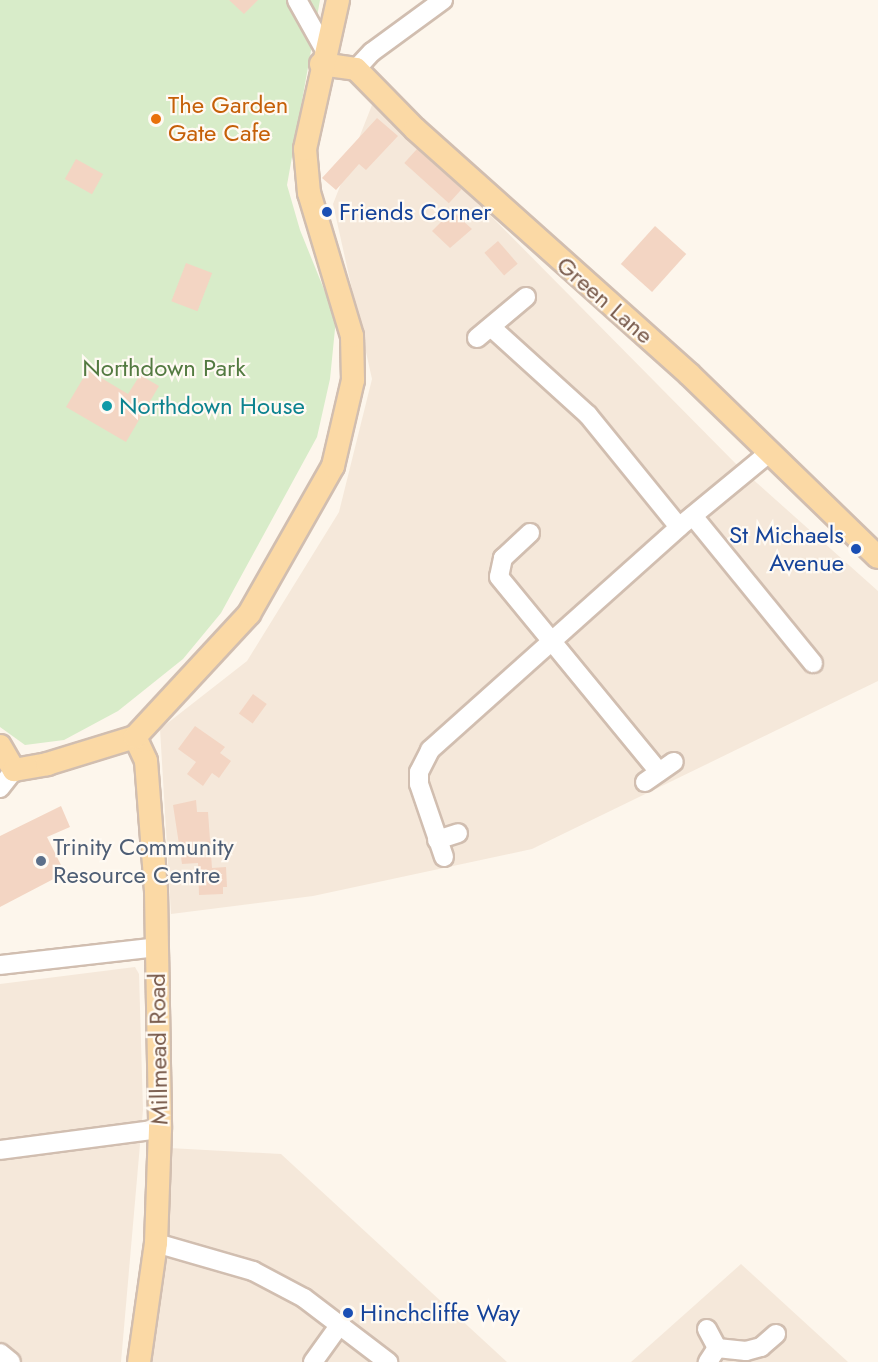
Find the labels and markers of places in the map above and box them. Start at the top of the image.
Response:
place label: The Garden Gate Cafe [168,91,288,147]
marker: The Garden Gate Cafe [149,112,163,126]
place label: Friends Corner [339,198,491,226]
marker: Friends Corner [320,205,334,219]
place label: Northdown House [119,392,305,420]
marker: Northdown House [100,399,114,413]
place label: St Michaels Avenue [729,521,844,577]
marker: St Michaels Avenue [849,542,863,556]
place label: Trinity Community Resource Centre [53,833,234,889]
marker: Trinity Community Resource Centre [34,854,48,868]
place label: Hinchcliffe Way [360,1299,520,1327]
marker: Hinchcliffe Way [341,1306,355,1320]

